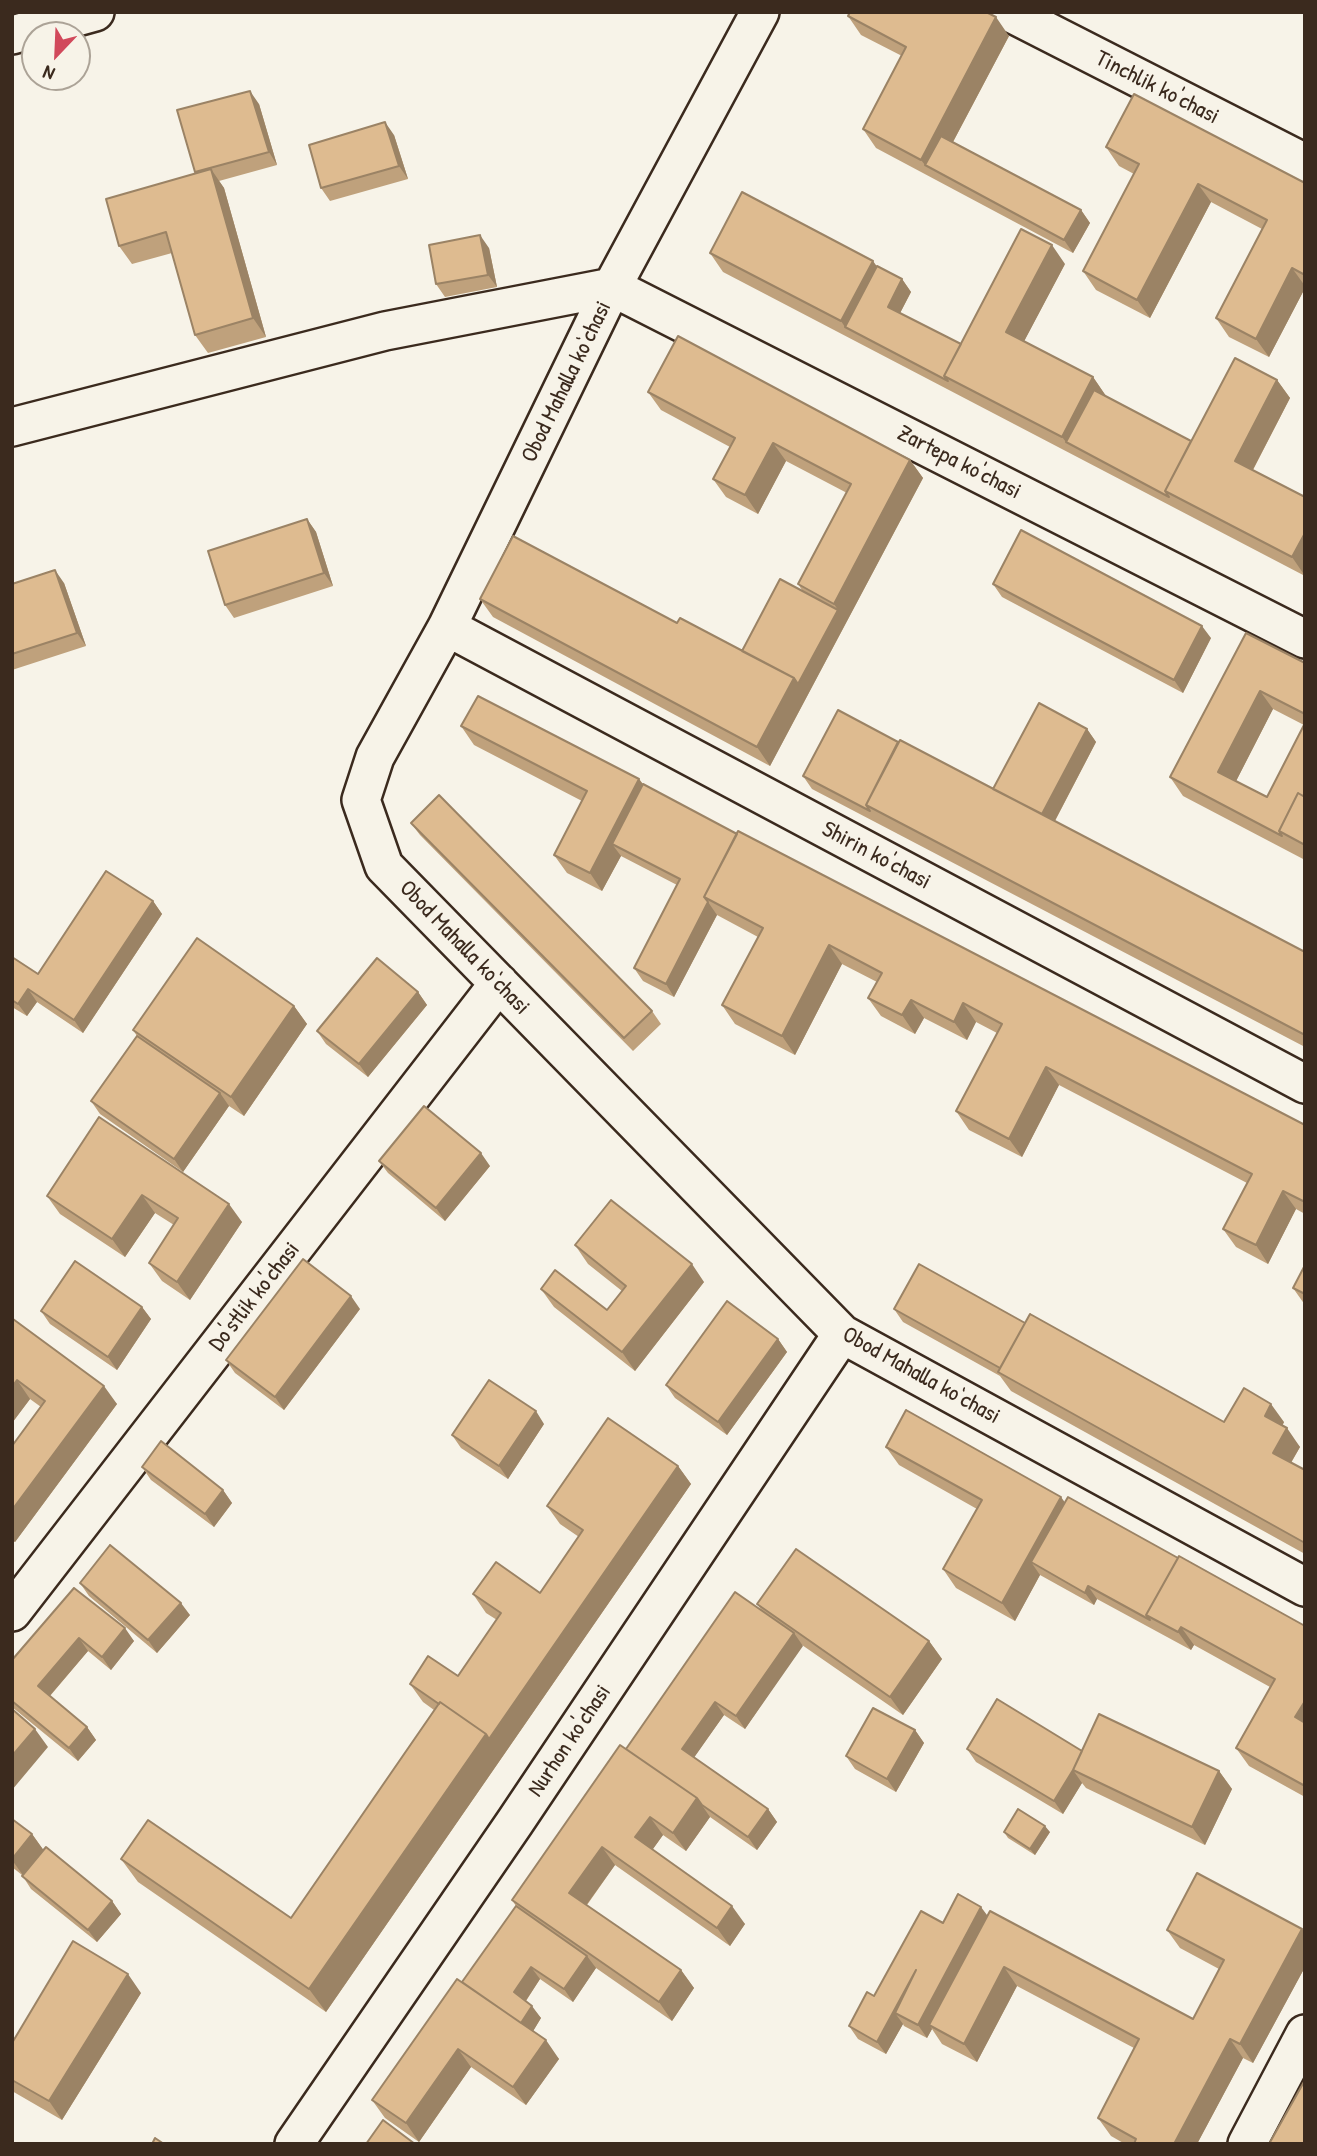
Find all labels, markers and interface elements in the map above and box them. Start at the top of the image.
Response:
north arrow [21,21,91,91]
street label: Tinchlik ko'chasi [1091,45,1223,131]
text: N [39,60,58,87]
street label: Obod Mahalla ko‘chasi [516,297,618,467]
street label: Zartepa ko'chasi [893,420,1025,506]
street label: Shirin ko'chasi [817,816,935,896]
street label: Obod Mahalla ko‘chasi [393,875,535,1021]
street label: Do'stlik ko'chasi [204,1237,306,1357]
street label: Obod Mahalla ko‘chasi [837,1321,1005,1431]
street label: Nurhon ko'chasi [522,1680,618,1802]

